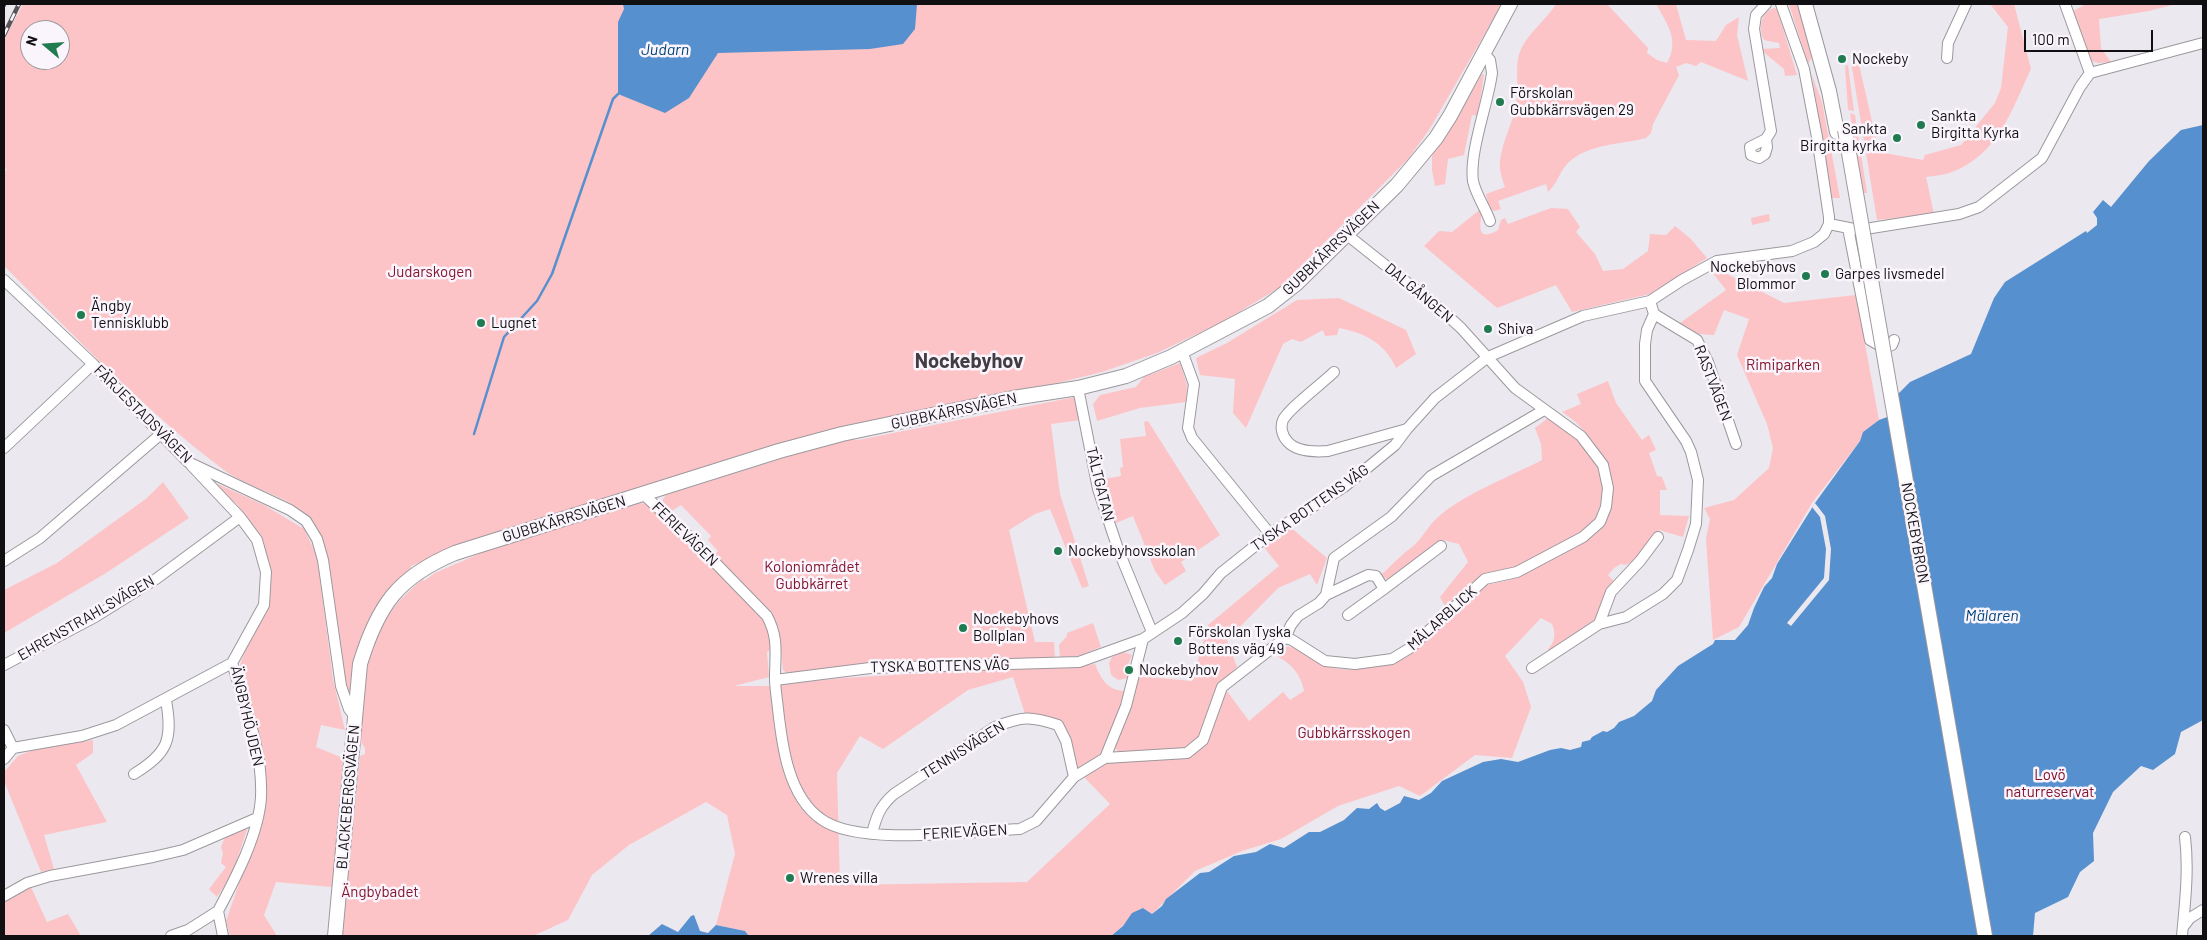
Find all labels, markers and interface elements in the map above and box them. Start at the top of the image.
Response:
north arrow [20,20,70,70]
scale bar [2027,20,2156,52]
text: 100 m [2032,30,2070,48]
text: N [22,33,41,48]
water label: Judarn [641,40,689,60]
place label: Nockeby [1852,50,1908,68]
marker: Nockeby [1836,53,1848,65]
place label: Förskolan Gubbkärrsvägen 29 [1510,84,1634,119]
marker: Förskolan Gubbkärrsvägen 29 [1494,96,1506,108]
place label: Sankta Birgitta Kyrka [1931,107,2019,142]
marker: Sankta Birgitta Kyrka [1915,119,1927,131]
place label: Sankta Birgitta kyrka [1800,120,1887,155]
marker: Sankta Birgitta kyrka [1891,132,1903,144]
street label: GUBBKÄRRSVÄGEN [1279,197,1383,299]
place label: Nockebyhovs Blommor [1710,258,1796,293]
street label: DALGÅNGEN [1381,259,1457,327]
park label: Judarskogen [388,263,472,281]
place label: Garpes livsmedel [1835,265,1945,283]
marker: Garpes livsmedel [1819,268,1831,280]
marker: Nockebyhovs Blommor [1800,270,1812,282]
place label: Ängby Tennisklubb [91,297,169,332]
marker: Ängby Tennisklubb [75,309,87,321]
place label: Lugnet [491,314,537,332]
marker: Lugnet [475,317,487,329]
place label: Shiva [1498,320,1533,338]
marker: Shiva [1482,323,1494,335]
street label: RASTVÄGEN [1690,342,1736,424]
district label: Nockebyhov [915,349,1023,373]
park label: Rimiparken [1746,356,1820,374]
street label: FÄRJESTADSVÄGEN [90,361,196,467]
street label: GUBBKÄRRSVÄGEN [889,389,1019,433]
street label: TÄLTGATAN [1082,445,1118,523]
street label: TYSKA BOTTENS VÄG [1248,461,1372,555]
street label: NOCKEBYBRON [1897,481,1933,585]
street label: GUBBKÄRRSVÄGEN [500,492,628,546]
street label: FERIEVÄGEN [648,498,722,570]
place label: Nockebyhovsskolan [1068,542,1196,560]
marker: Nockebyhovsskolan [1052,545,1064,557]
park label: Koloniområdet Gubbkärret [764,558,860,593]
street label: EHRENSTRAHLSVÄGEN [14,571,158,665]
street label: MÄLARBLICK [1404,582,1480,654]
water label: Mälaren [1965,606,2019,626]
place label: Nockebyhovs Bollplan [973,610,1059,645]
marker: Nockebyhovs Bollplan [957,622,969,634]
place label: Förskolan Tyska Bottens väg 49 [1188,623,1291,658]
marker: Förskolan Tyska Bottens väg 49 [1172,635,1184,647]
street label: TYSKA BOTTENS VÄG [870,656,1010,676]
place label: Nockebyhov [1139,661,1218,679]
street label: ÄNGBYHÖJDEN [227,664,267,768]
marker: Nockebyhov [1123,664,1135,676]
street label: TENNISVÄGEN [918,717,1008,783]
street label: BLACKEBERGSVÄGEN [333,724,363,870]
park label: Gubbkärrsskogen [1297,724,1411,742]
park label: Lovö naturreservat [2005,766,2095,801]
street label: FERIEVÄGEN [922,821,1008,843]
place label: Wrenes villa [800,869,878,887]
marker: Wrenes villa [784,872,796,884]
park label: Ängbybadet [341,883,419,901]

